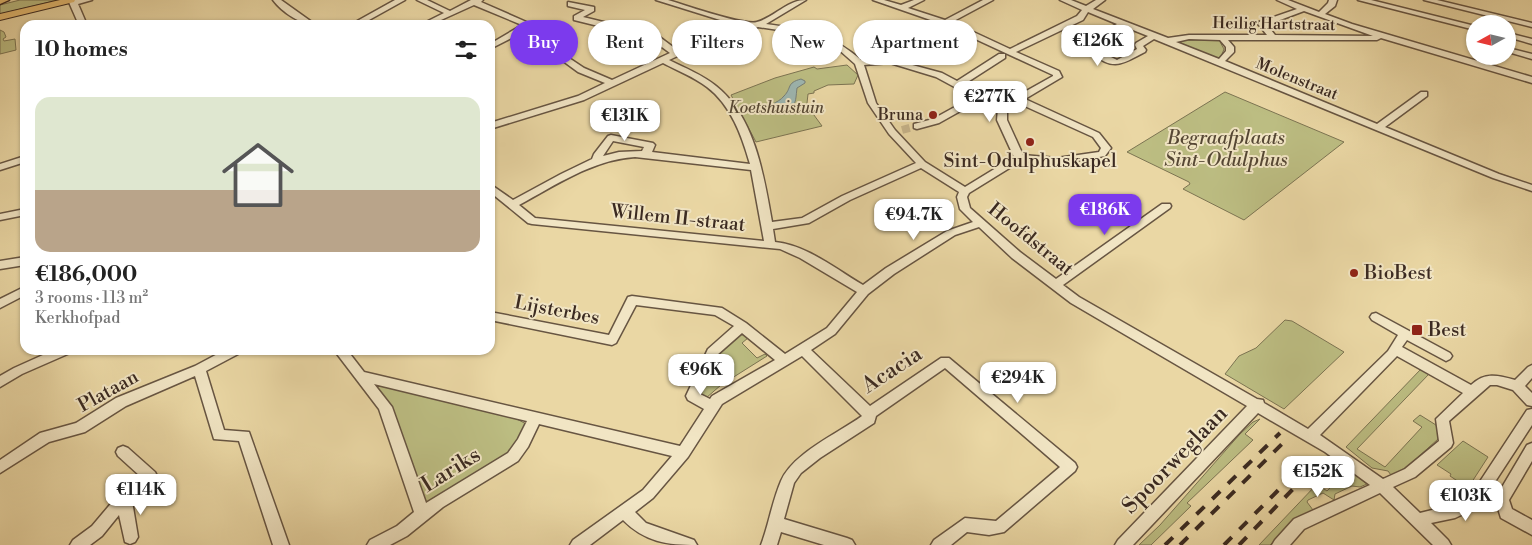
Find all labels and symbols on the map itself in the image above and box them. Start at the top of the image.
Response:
street label: Heilig Hartstraat [1212,13,1336,35]
north arrow [1466,15,1516,65]
pin: €126K [1063,24,1133,67]
street label: Molenstraat [1253,53,1341,105]
pin: €277K [955,80,1025,123]
park label: Koetshuistuin [728,98,825,118]
pin: €131K [590,100,660,142]
place label: Bruna [877,105,924,125]
marker: Bruna [927,109,939,121]
park label: Begraafplaats Sint-Odulphus [1164,126,1288,172]
marker: Sint-Odulphuskapel [1024,136,1036,148]
place label: Sint-Odulphuskapel [943,149,1117,173]
pin: €186K [1070,194,1140,236]
street label: Hoofdstraat [983,197,1079,281]
pin: €94.7K [873,198,955,241]
street label: Willem II-straat [608,199,747,237]
place label: BioBest [1363,261,1433,285]
marker: BioBest [1348,267,1360,279]
street label: Lijsterbes [512,290,602,330]
place label: Best [1427,318,1466,342]
marker: Best [1410,323,1424,337]
street label: Acacia [856,340,928,400]
pin: €96K [671,354,731,396]
pin: €294K [983,362,1053,404]
street label: Plataan [73,365,143,417]
street label: Spoorweglaan [1117,400,1233,520]
street label: Lariks [416,441,486,499]
pin: €152K [1283,456,1353,498]
pin: €114K [106,474,176,516]
pin: €103K [1431,480,1501,522]

